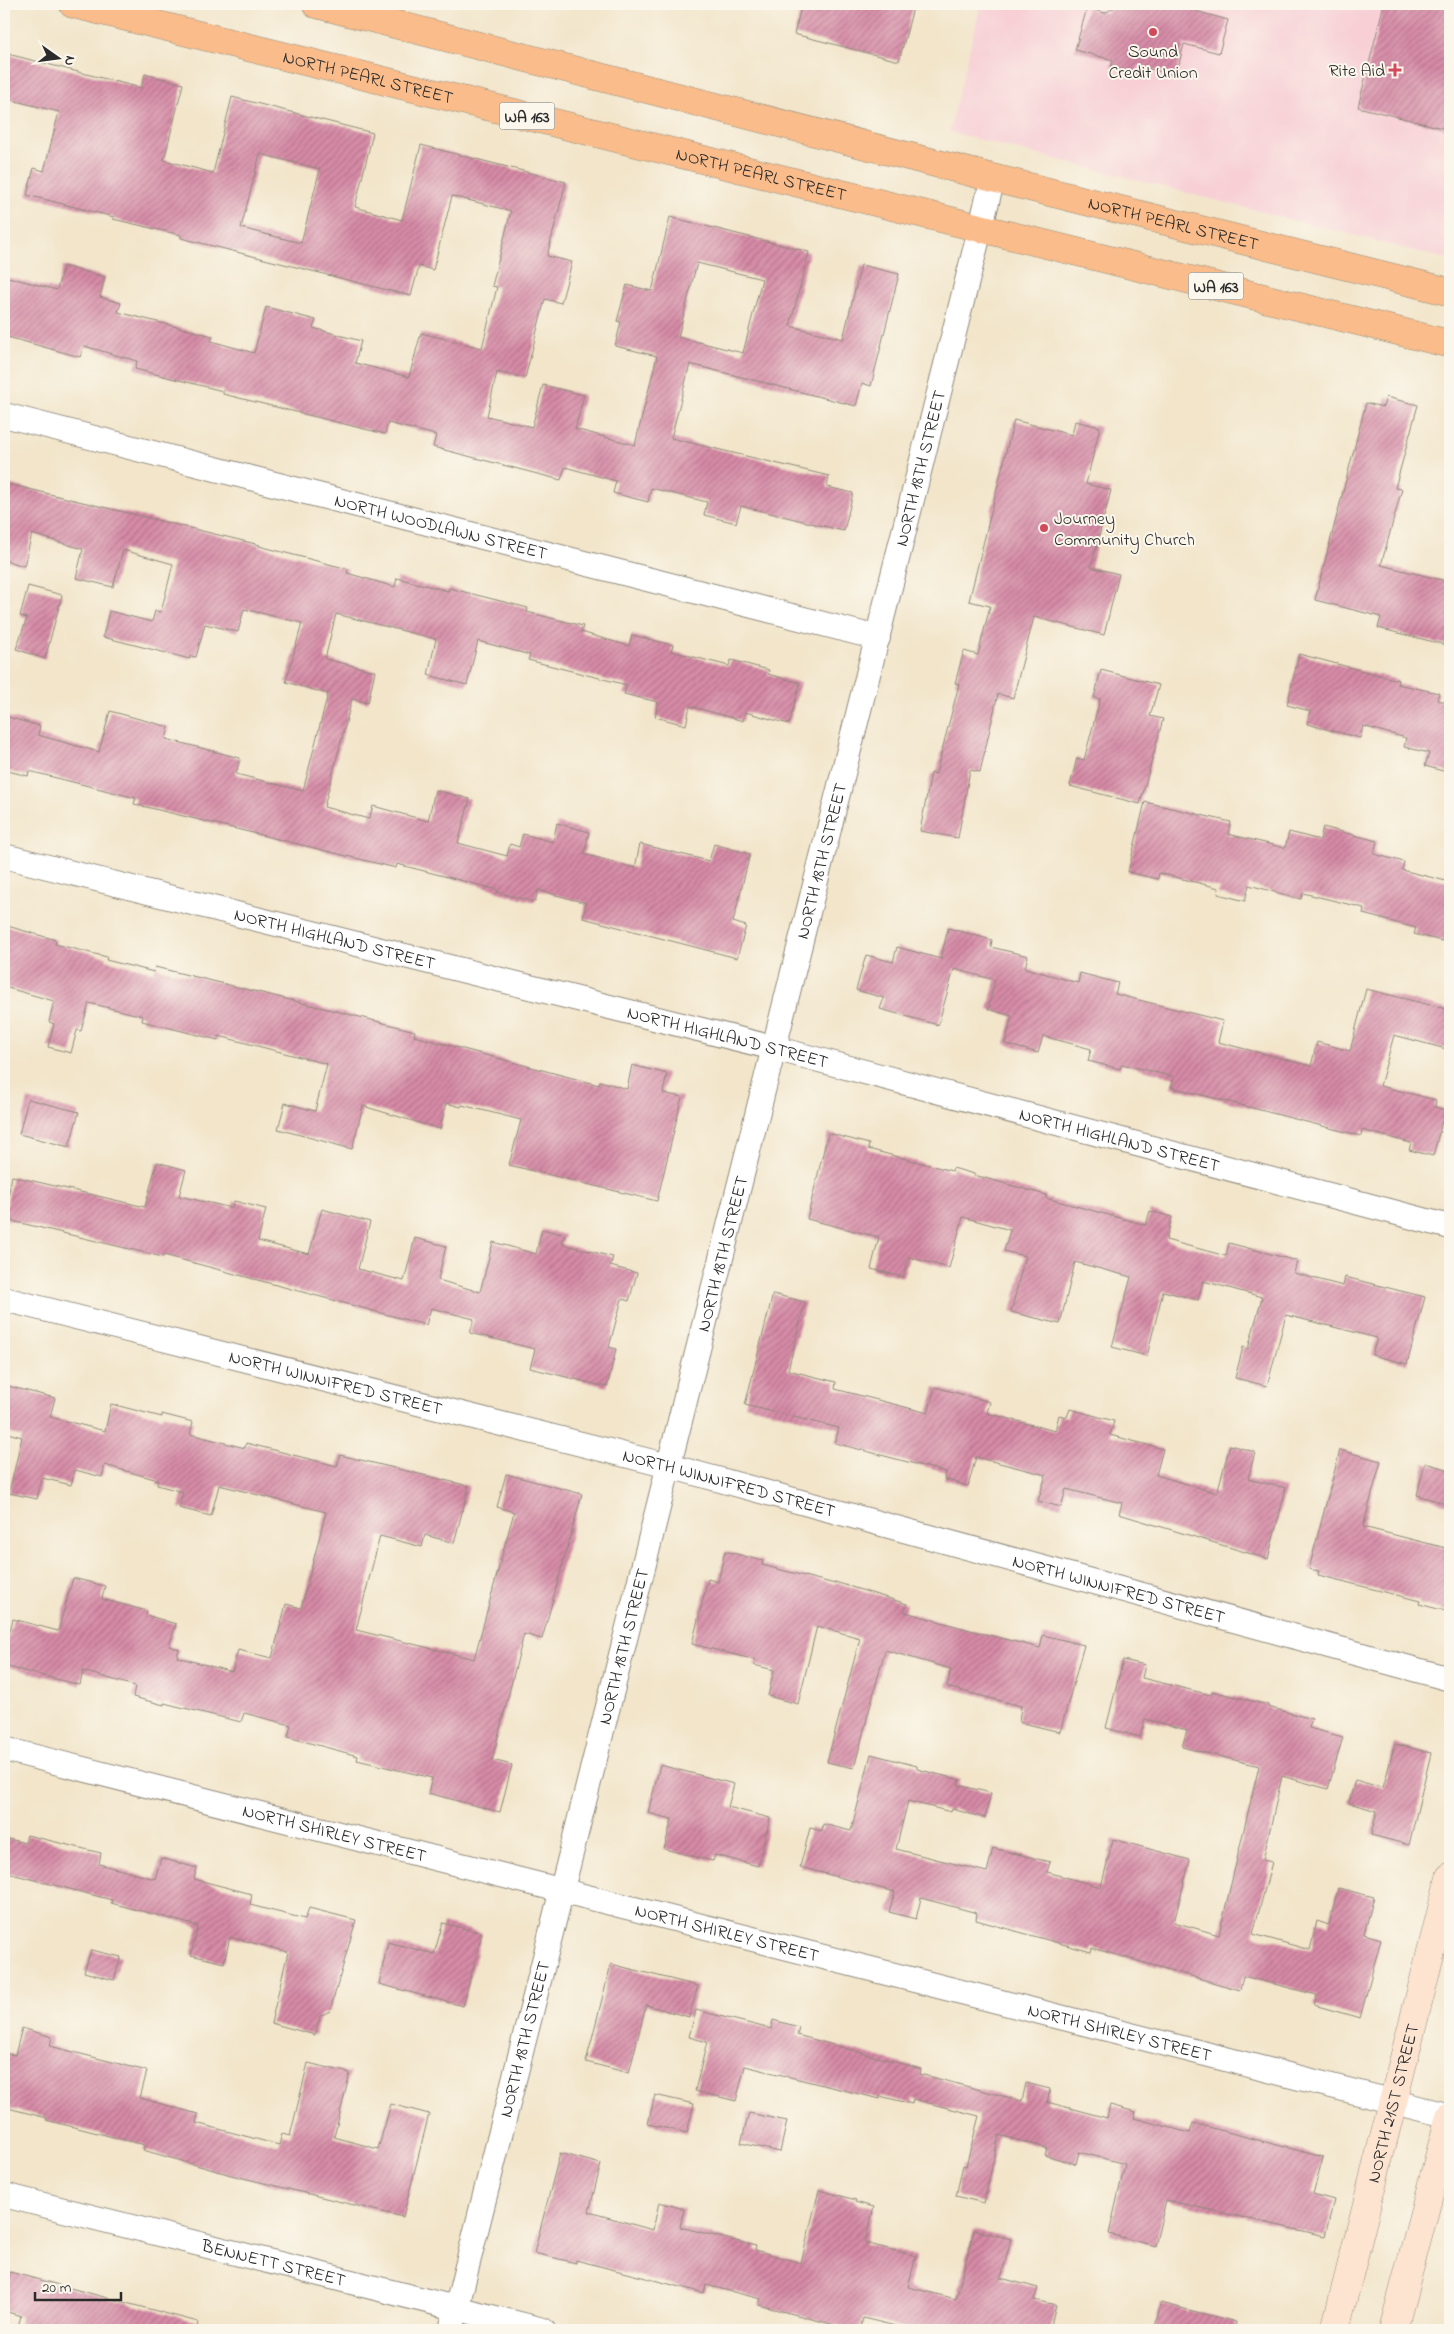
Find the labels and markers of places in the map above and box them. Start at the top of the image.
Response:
marker: Sound Credit Union [1147,26,1159,38]
place label: Sound Credit Union [1108,40,1198,87]
place label: Rite Aid [1329,59,1385,85]
marker: Rite Aid [1389,64,1401,76]
place label: Journey Community Church [1054,507,1195,554]
marker: Journey Community Church [1038,522,1050,534]

